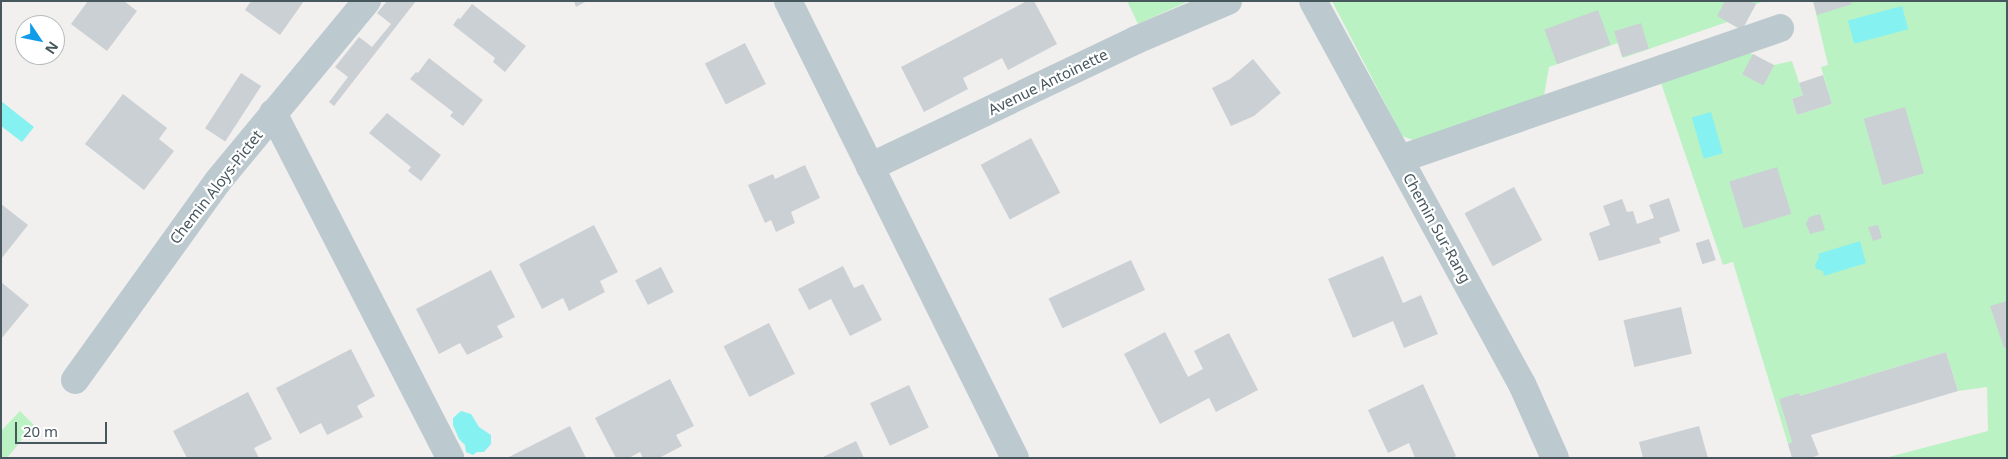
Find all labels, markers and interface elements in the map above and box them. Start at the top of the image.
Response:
north arrow [15,15,65,65]
text: N [41,38,63,58]
street label: Avenue Antoinette [985,45,1111,119]
street label: Chemin Aloys-Pictet [166,126,266,248]
street label: Chemin Sur-Rang [1399,170,1475,286]
scale bar [18,412,110,444]
text: 20 m [23,421,58,441]

